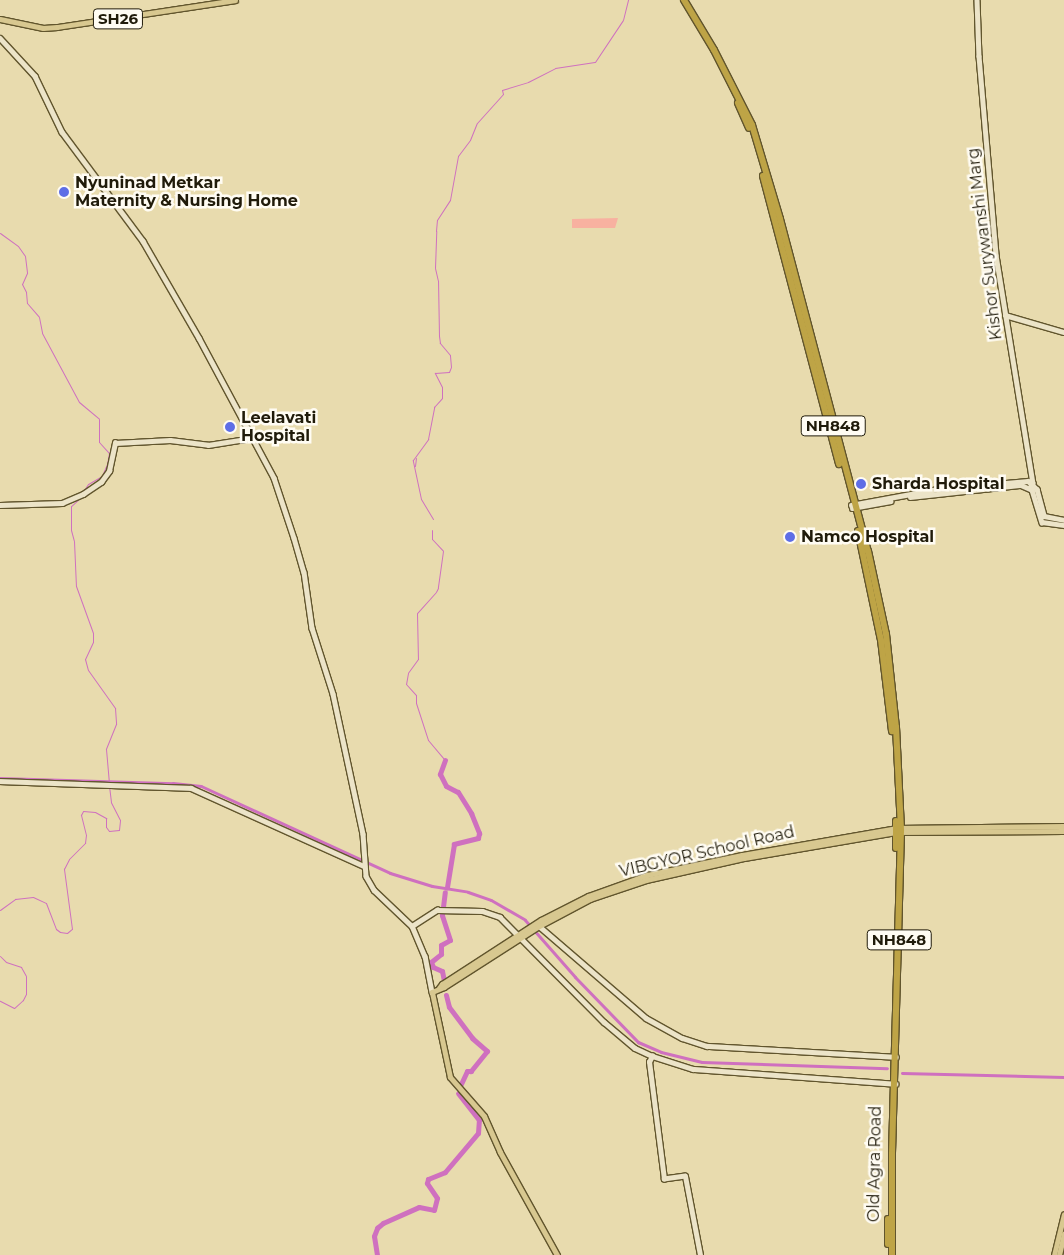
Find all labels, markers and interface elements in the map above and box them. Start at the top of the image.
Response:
road number: SH26 [92,6,144,32]
street label: Kishor Surywanshi Marg [964,147,1006,341]
place label: Nyuninad Metkar Maternity & Nursing Home [75,173,298,211]
marker: Nyuninad Metkar Maternity & Nursing Home [57,185,71,199]
place label: Leelavati Hospital [241,408,316,446]
road number: NH848 [800,414,866,438]
marker: Leelavati Hospital [223,420,237,434]
place label: Sharda Hospital [872,474,1004,494]
marker: Sharda Hospital [854,477,868,491]
place label: Namco Hospital [801,527,934,547]
marker: Namco Hospital [783,530,797,544]
street label: VIBGYOR School Road [618,823,796,881]
road number: NH848 [866,928,932,952]
street label: Old Agra Road [864,1106,886,1222]

